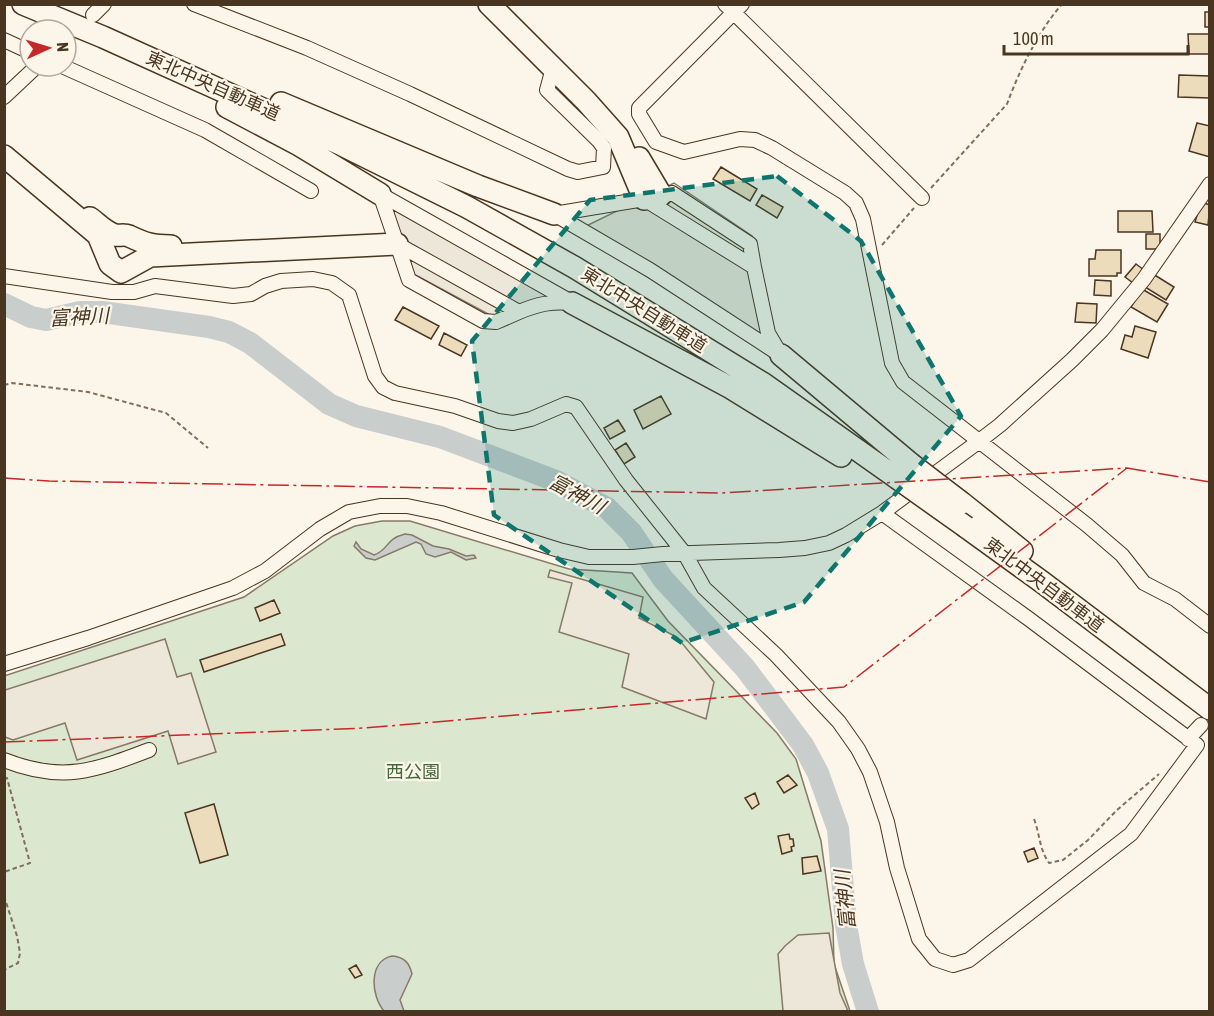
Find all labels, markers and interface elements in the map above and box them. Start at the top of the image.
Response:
north arrow [18,18,78,78]
scale bar [1004,18,1188,56]
text: 100 m [1013,28,1054,49]
text: N [54,42,72,52]
street label: 東北中央自動車道 [143,47,283,124]
street label: 東北中央自動車道 [578,263,711,357]
water label: 富神川 [48,303,112,330]
water label: 富神川 [545,469,611,519]
street label: 東北中央自動車道 [980,533,1108,636]
park label: 西公園 [386,761,440,782]
water label: 富神川 [830,867,859,931]

